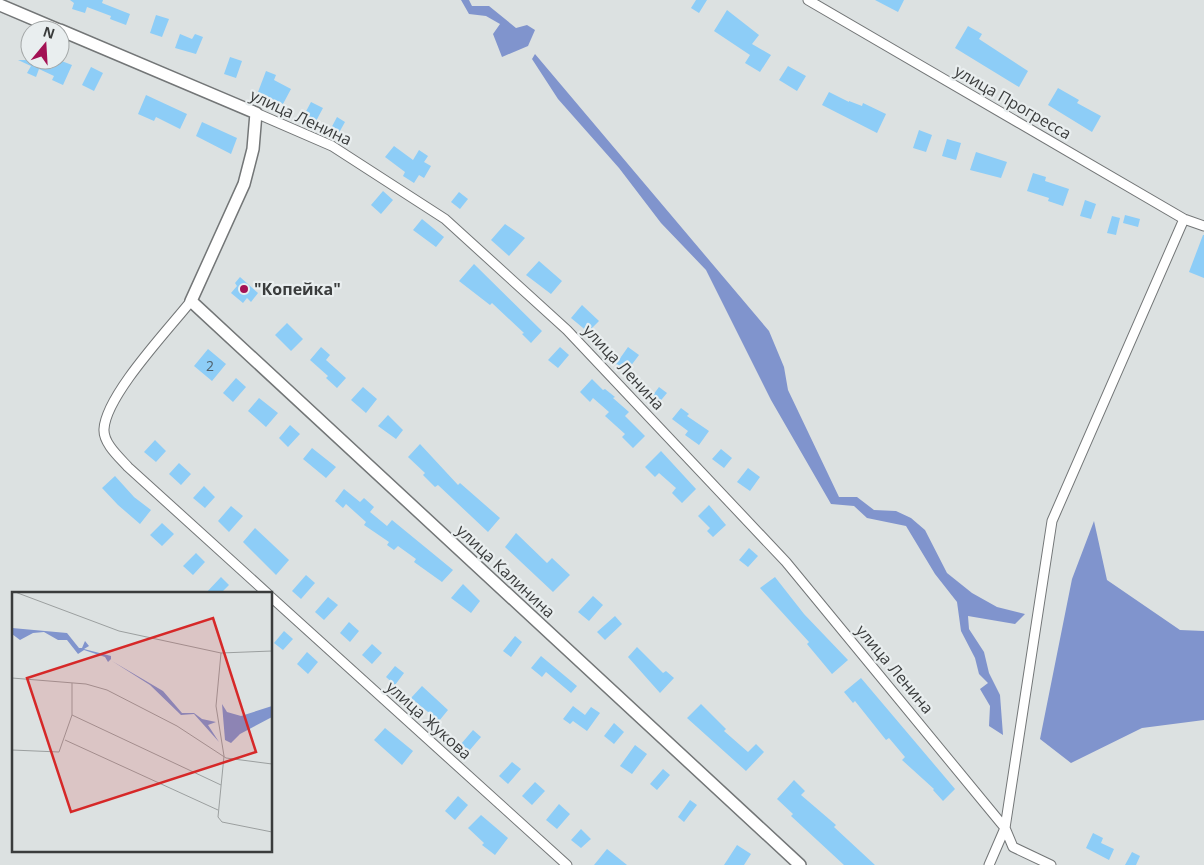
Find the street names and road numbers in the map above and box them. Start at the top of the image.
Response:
street label: улица Прогресса [951,60,1075,144]
street label: улица Ленина [247,84,355,150]
street label: улица Ленина [578,319,670,415]
street label: улица Калинина [452,519,560,623]
street label: улица Ленина [851,620,939,718]
street label: улица Жукова [382,676,476,764]

